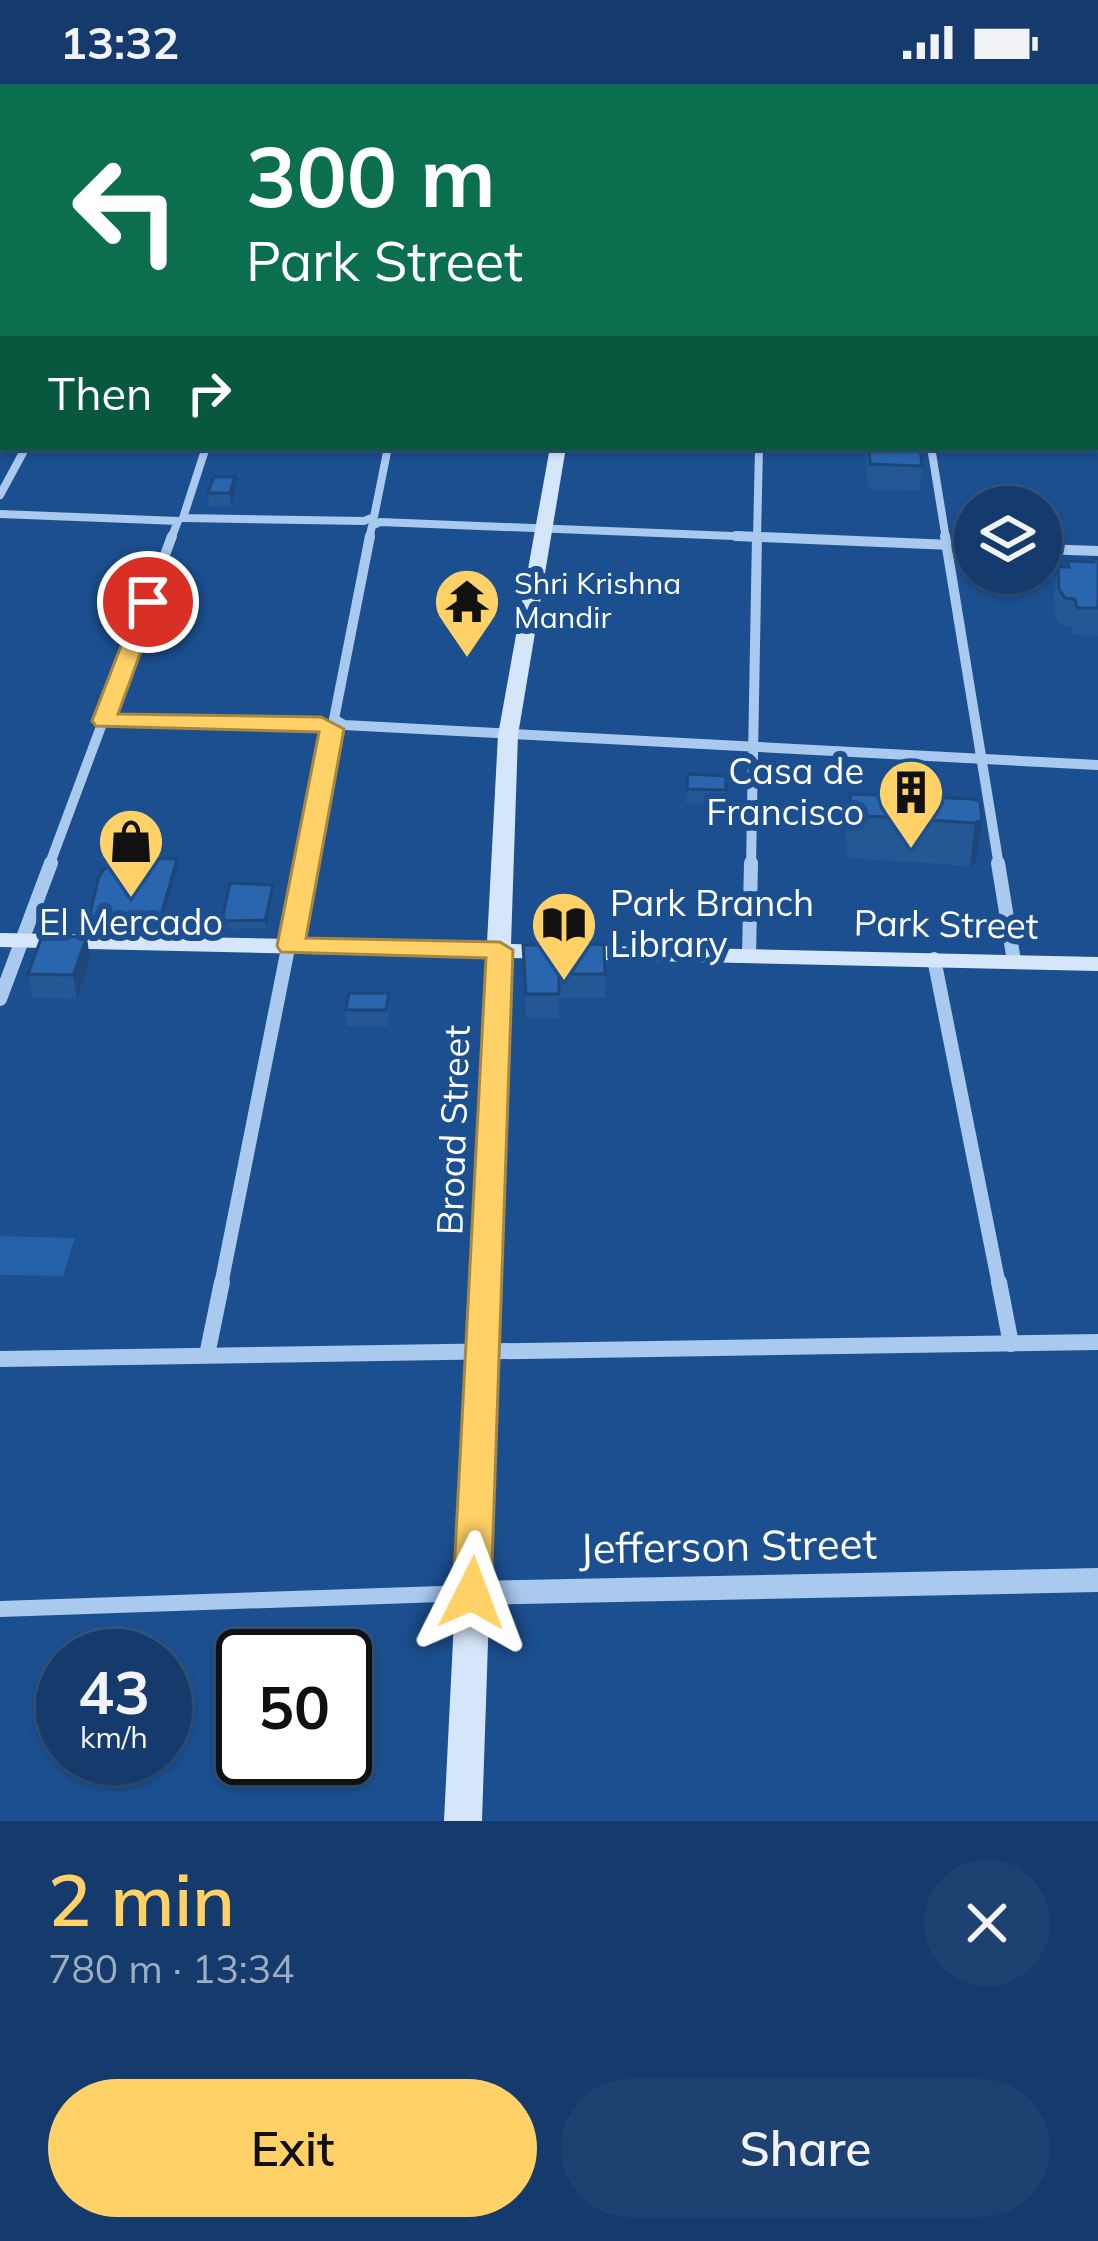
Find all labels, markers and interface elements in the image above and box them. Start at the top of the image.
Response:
text: 13:32 [60,14,179,70]
text: 300 m [246,123,496,228]
icon: left [48,132,204,288]
text: Park Street [246,227,523,295]
icon: right [176,360,242,426]
text: Then [48,365,152,421]
map controls [954,486,1062,594]
button: layers [954,486,1062,594]
pin [97,551,199,653]
place label: Shri Krishna Mandir [514,564,681,636]
temple icon: Shri Krishna Mandir [432,566,502,660]
icon: arrive [115,569,181,635]
place label: Casa de Francisco [706,748,864,834]
building icon: Casa de Francisco [876,757,946,851]
shop icon: El Mercado [96,806,166,900]
place label: Park Branch Library [610,880,814,966]
library icon: Park Branch Library [529,889,599,983]
place label: El Mercado [39,899,223,944]
street label: Park Street [853,899,1039,948]
street label: Broad Street [426,1024,479,1236]
street label: Jefferson Street [578,1516,878,1575]
position arrow [409,1530,535,1656]
speed limit sign: 50 [216,1629,372,1785]
text: 43 [78,1654,150,1729]
text: km/h [80,1718,148,1756]
text: 2 min [48,1854,235,1944]
button: close [924,1860,1050,1986]
text: 780 m · 13:34 [48,1944,294,1993]
button: Exit [48,2079,537,2217]
button: Share [561,2079,1050,2217]

